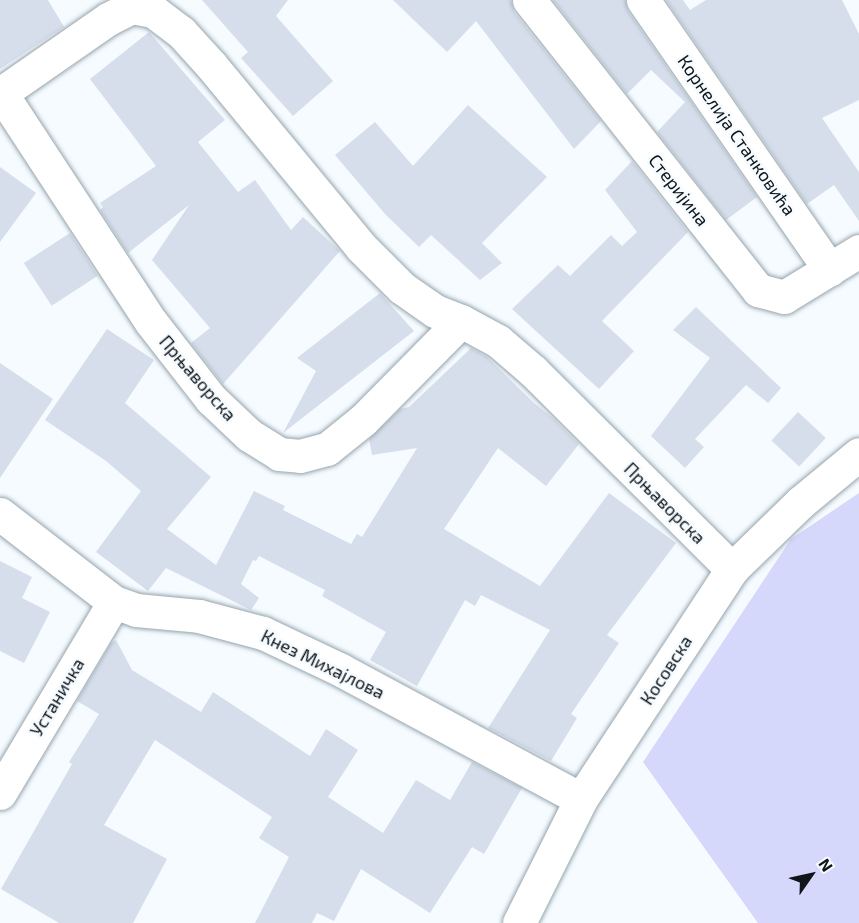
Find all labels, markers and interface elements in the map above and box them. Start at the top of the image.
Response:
street label: Корнелија Станковића [673,51,801,219]
street label: Стеријина [644,150,714,230]
street label: Прњаворска [155,331,241,425]
street label: Прњаворска [620,458,710,548]
street label: Кнез Михајлова [258,625,388,703]
street label: Косовска [636,631,696,709]
street label: Устаничка [25,654,89,740]
north arrow [781,845,841,905]
text: N [815,855,837,875]

